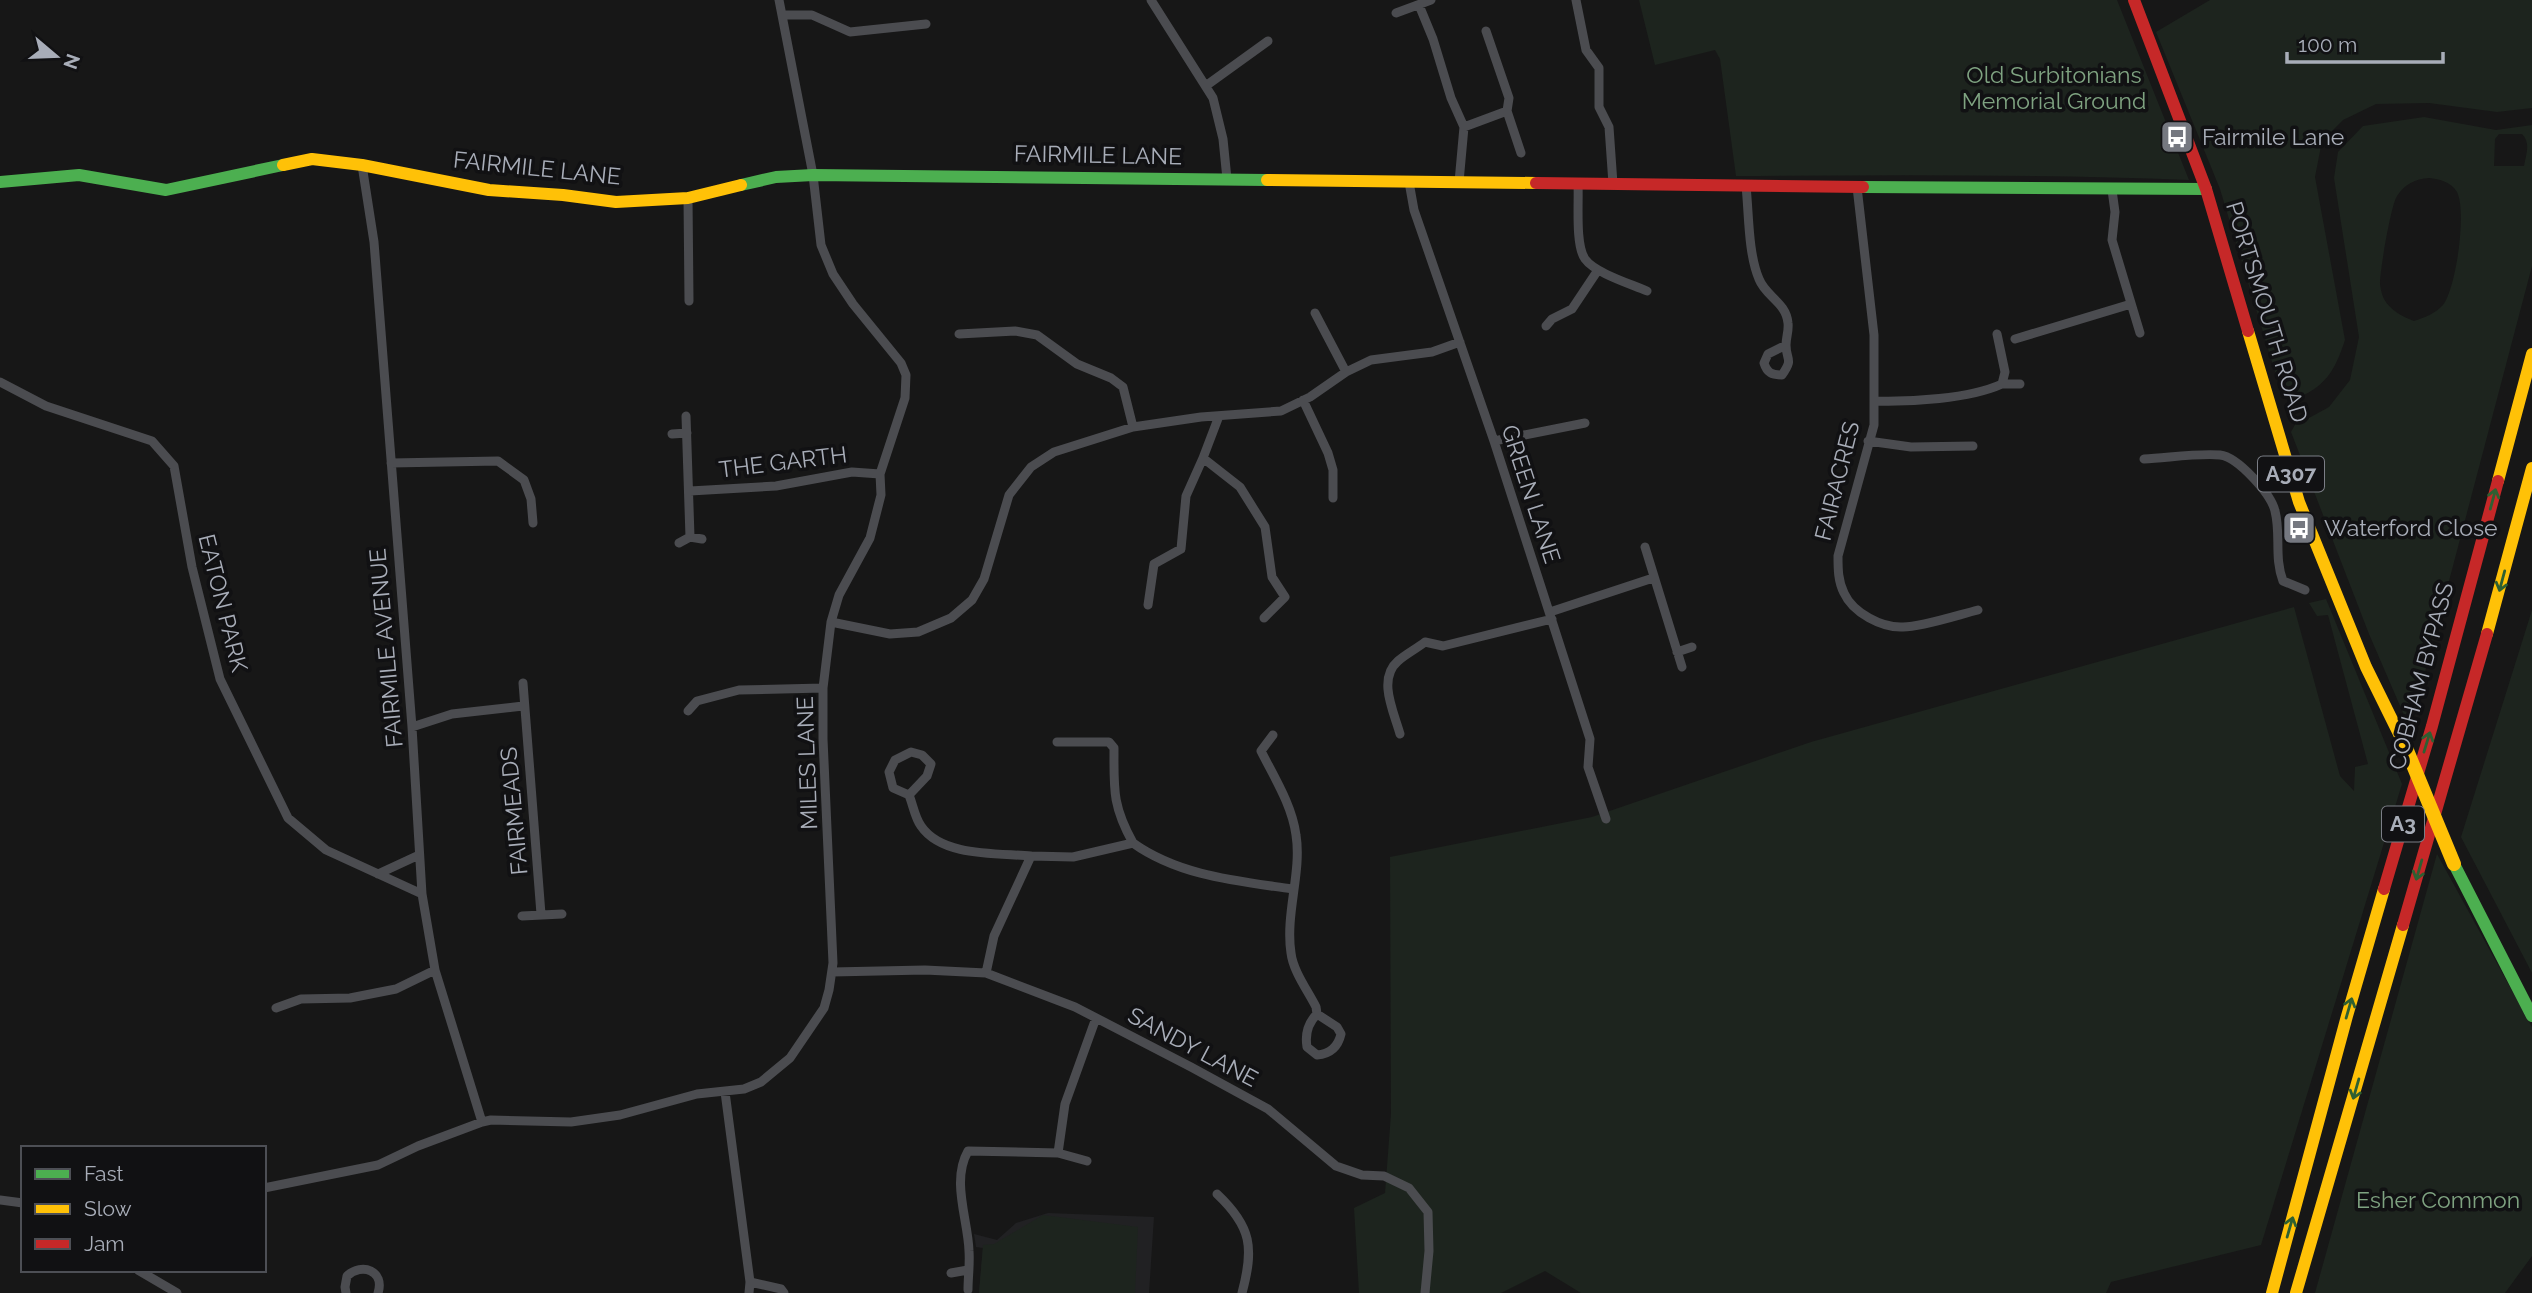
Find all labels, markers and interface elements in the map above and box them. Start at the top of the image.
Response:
north arrow [21,21,91,91]
scale bar [2287,21,2443,65]
text: 100 m [2298,32,2357,57]
text: N [59,51,85,72]
park label: Old Surbitonians Memorial Ground [1962,61,2146,114]
bus stop icon: Fairmile Lane [2158,118,2196,156]
place label: Fairmile Lane [2202,123,2344,150]
street label: FAIRMILE LANE [1014,140,1182,169]
street label: FAIRMILE LANE [452,145,622,190]
street label: PORTSMOUTH ROAD [2221,198,2314,426]
street label: FAIRACRES [1809,418,1864,543]
street label: GREEN LANE [1496,421,1567,566]
street label: THE GARTH [717,440,848,483]
road number: A307 [2258,456,2324,491]
one-way arrow [2487,488,2500,510]
bus stop icon: Waterford Close [2280,509,2318,547]
place label: Waterford Close [2324,514,2498,541]
street label: EATON PARK [193,531,254,675]
street label: FAIRMILE AVENUE [363,547,408,749]
one-way arrow [2494,570,2507,592]
street label: COBHAM BYPASS [2383,579,2459,772]
street label: MILES LANE [791,696,822,830]
one-way arrow [2422,732,2435,754]
street label: FAIRMEADS [494,746,533,876]
road number: A3 [2382,806,2424,842]
one-way arrow [2412,859,2425,881]
one-way arrow [2344,997,2357,1019]
street label: SANDY LANE [1124,1001,1263,1092]
one-way arrow [2348,1078,2361,1100]
legend [21,1146,266,1272]
text: Fast [84,1161,124,1186]
park label: Esher Common [2356,1186,2520,1213]
text: Slow [84,1196,132,1221]
one-way arrow [2285,1217,2298,1239]
text: Jam [84,1231,125,1256]

